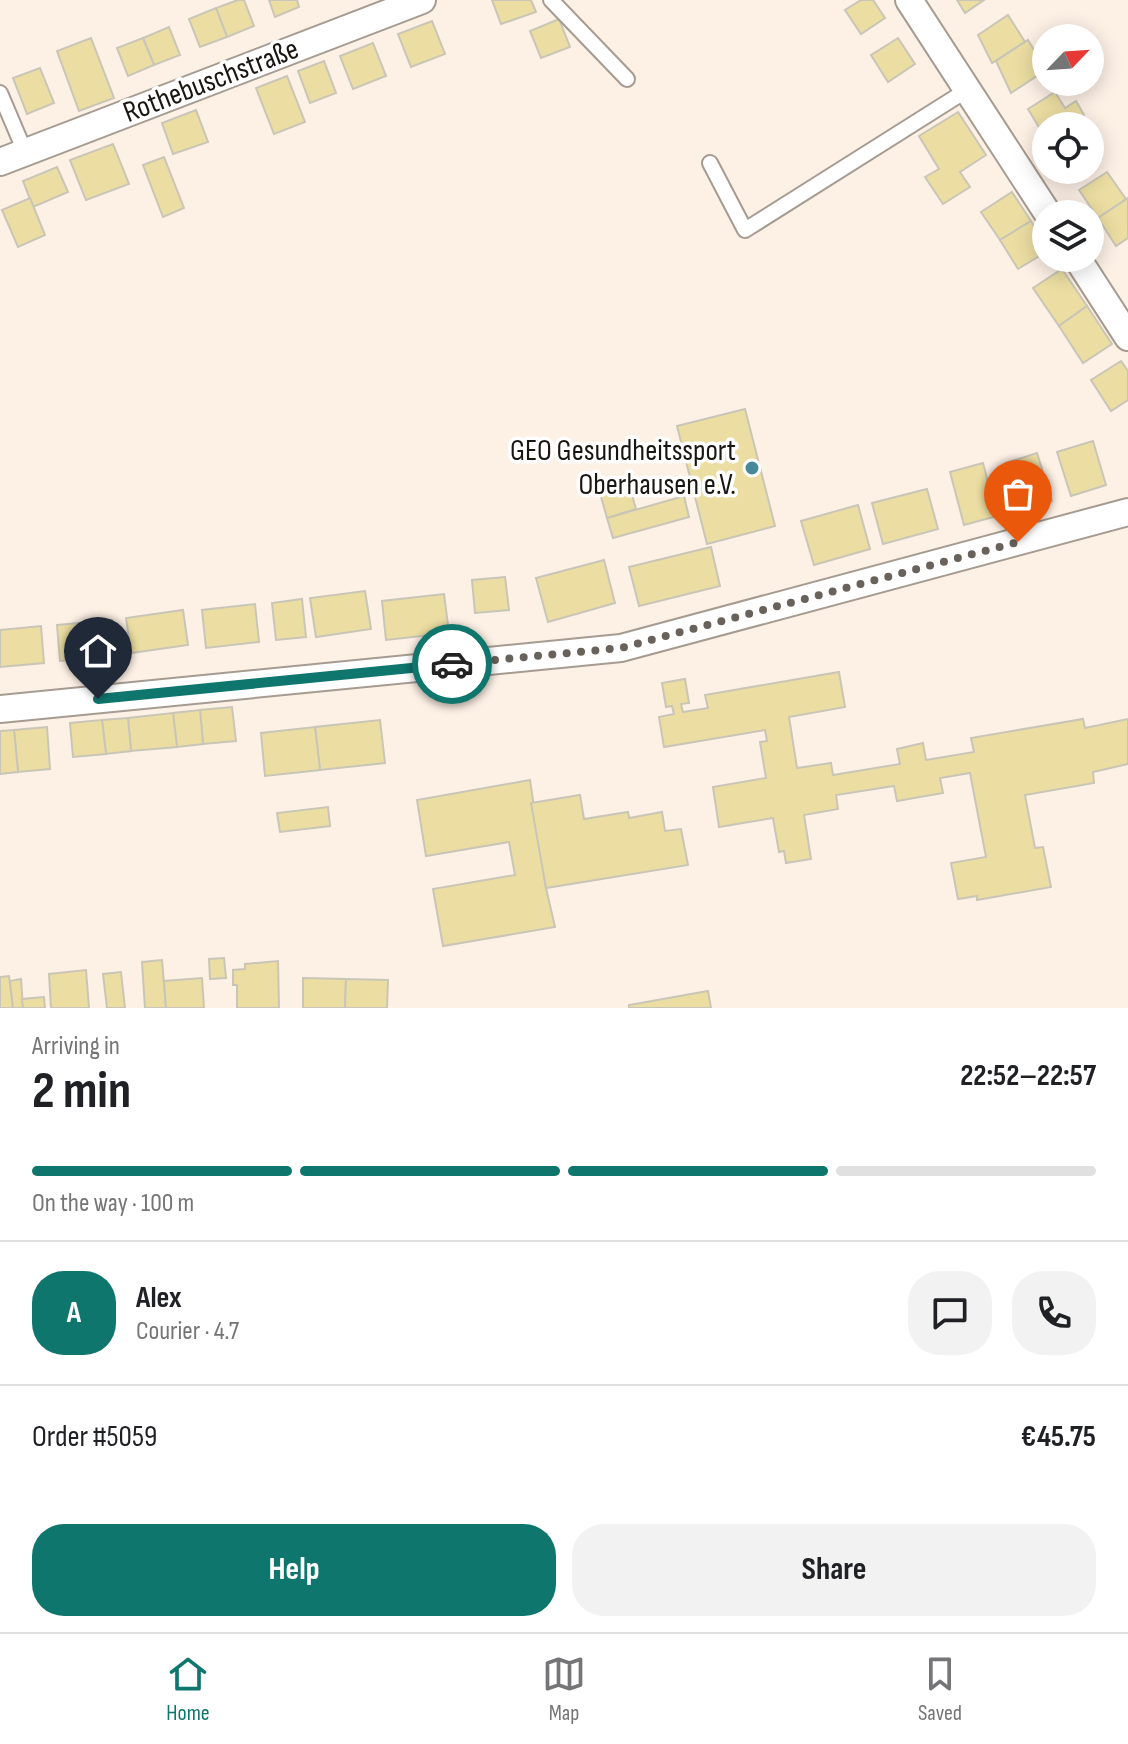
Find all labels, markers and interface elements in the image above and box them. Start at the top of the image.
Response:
north arrow [1032,24,1104,96]
map controls [1032,24,1104,272]
street label: Rothebuschstraße [118,31,304,131]
button: locate [1032,112,1104,184]
button: layers [1032,200,1104,272]
place label: GEO Gesundheitssport Oberhausen e.V. [510,433,736,503]
marker: GEO Gesundheitssport Oberhausen e.V. [743,459,761,477]
pin [984,460,1052,542]
icon: bag [996,472,1040,516]
pin [64,617,132,699]
courier [412,624,492,704]
icon: home [76,629,120,673]
icon: car [430,642,474,686]
text: Arriving in [32,1031,120,1062]
text: 22:52–22:57 [960,1058,1096,1094]
text: 2 min [32,1060,131,1123]
text: On the way · 100 m [32,1188,194,1219]
button: chat [908,1271,992,1355]
button: phone [1012,1271,1096,1355]
text: Alex [136,1280,182,1316]
text: A [67,1295,81,1331]
text: Courier · 4.7 [136,1316,239,1347]
text: Order #5059 [32,1419,157,1455]
text: €45.75 [1021,1419,1096,1455]
button: Help [32,1524,556,1616]
button: Share [572,1524,1096,1616]
tab: Home [166,1652,210,1727]
tab: Map [542,1652,586,1727]
tab: Saved [918,1652,962,1727]

